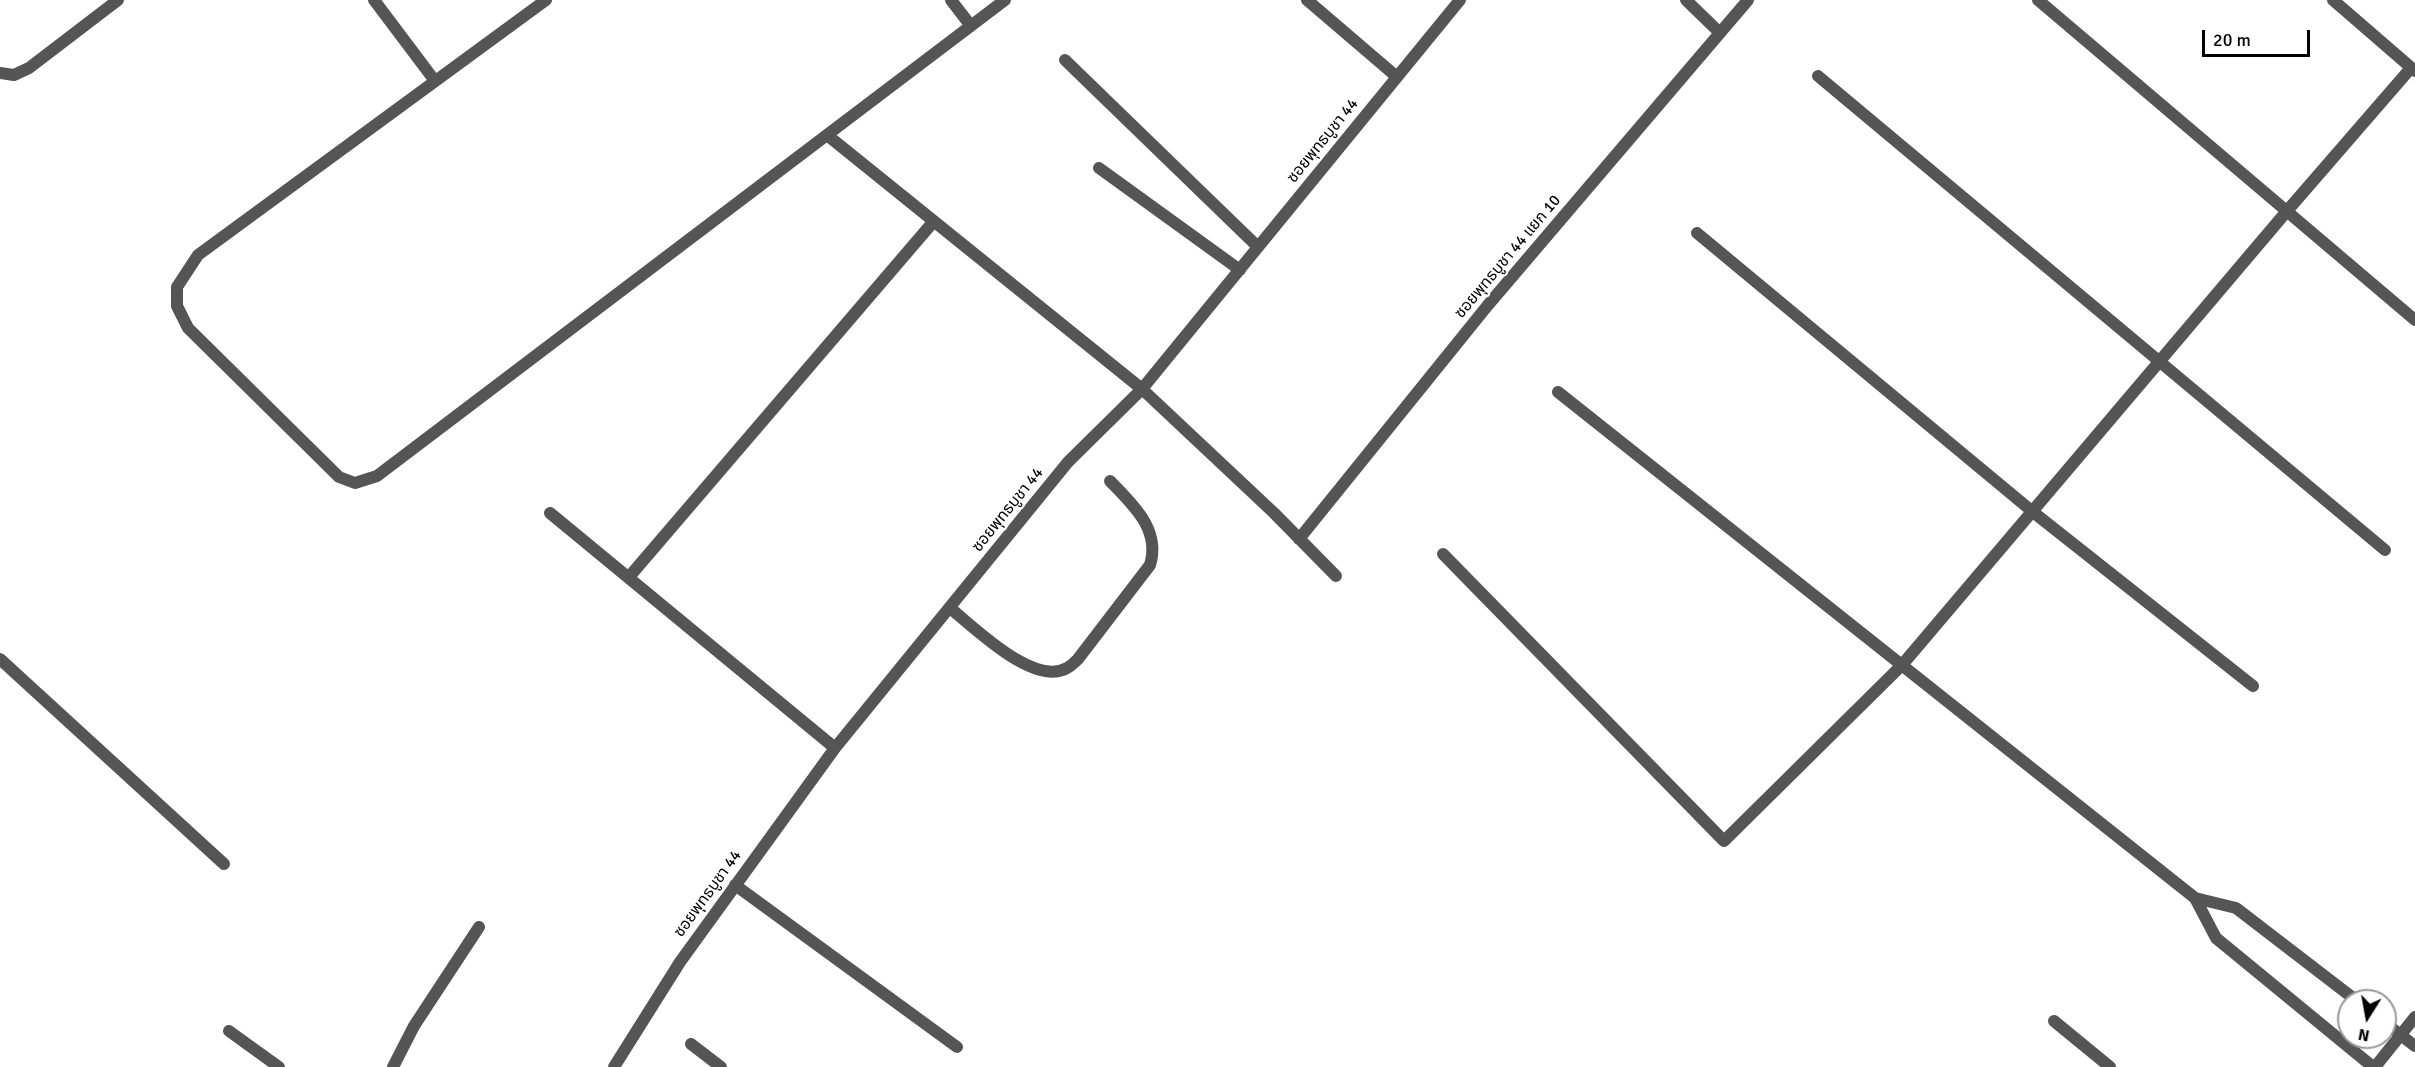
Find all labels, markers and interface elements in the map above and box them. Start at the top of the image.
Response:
scale bar [2205,18,2313,56]
text: 20 m [2213,29,2251,51]
street label: ซอยพุทธบูชา 44 [1283,95,1363,187]
street label: ซอยพุทธบูชา 44 แยก 10 [1451,191,1565,323]
street label: ซอยพุทธบูชา 44 [968,464,1048,556]
street label: ซอยพุทธบูชา 44 [670,847,746,941]
north arrow [2337,989,2397,1049]
text: N [2357,1024,2371,1046]

